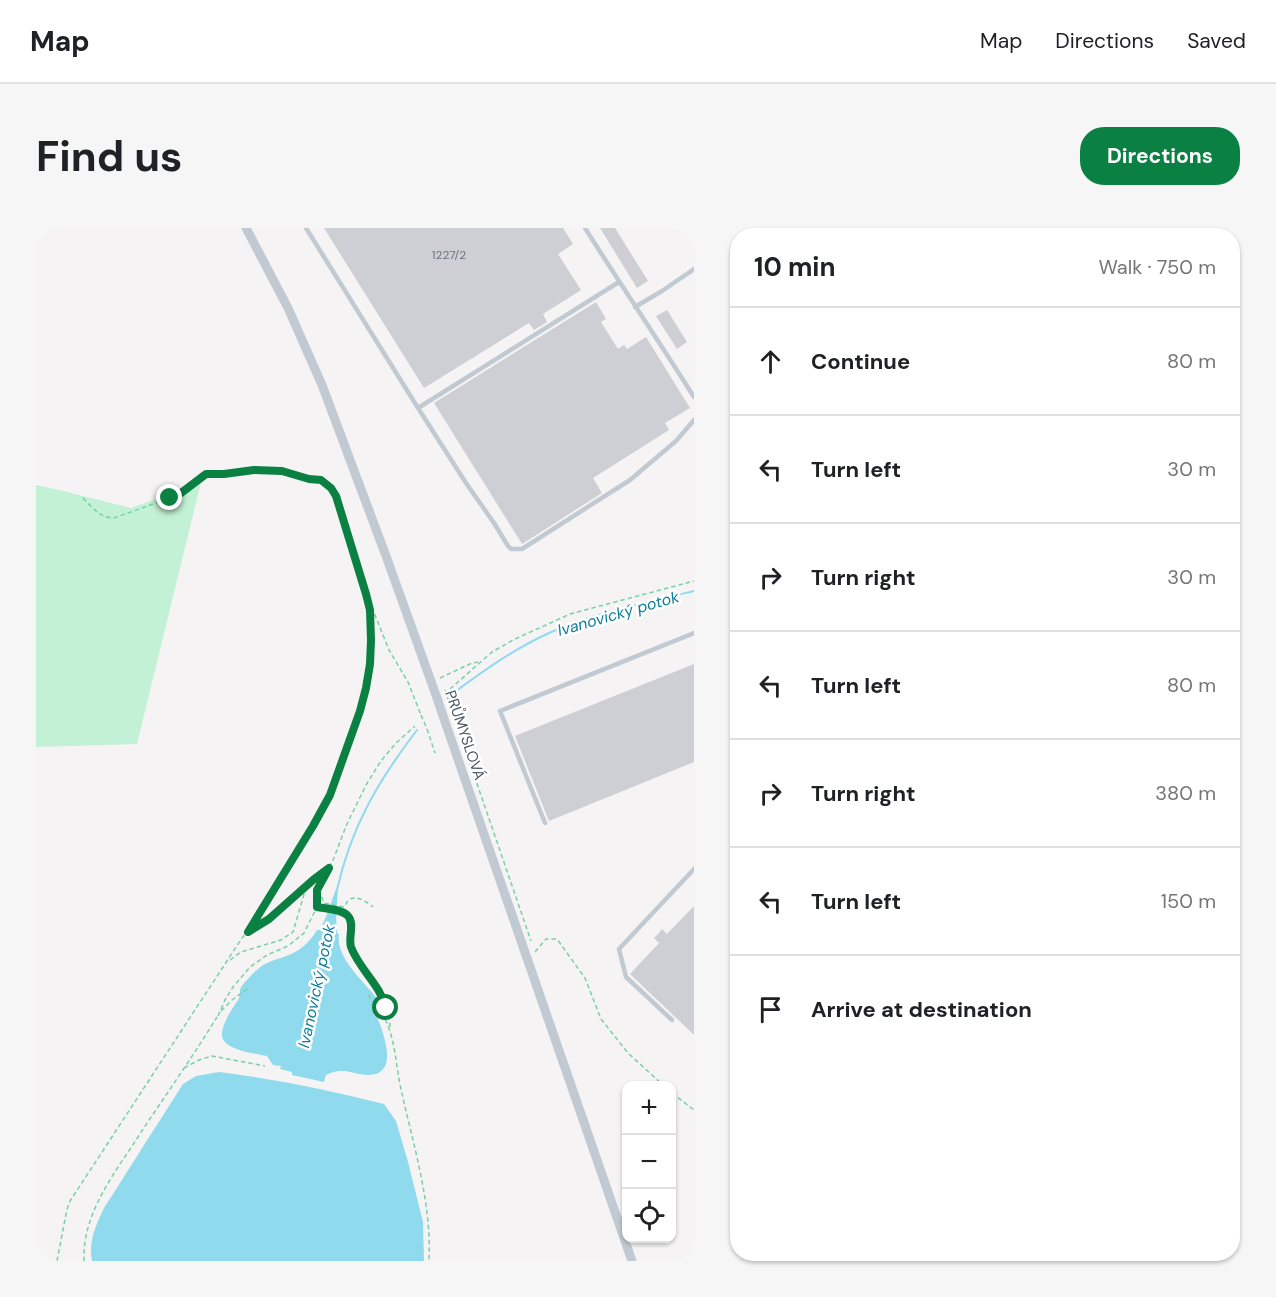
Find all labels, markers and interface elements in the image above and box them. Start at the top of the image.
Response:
text: Map [30,23,90,60]
text: Map [980,27,1022,55]
text: Directions [1055,27,1154,55]
text: Saved [1187,27,1246,55]
button: Directions [1080,127,1240,185]
text: Find us [36,129,182,184]
house number: 1227/2 [432,247,466,263]
text: 10 min [754,250,836,284]
text: Walk · 750 m [1098,254,1216,280]
icon: ahead [754,345,787,378]
text: Continue [811,347,910,376]
text: 80 m [1167,348,1216,374]
icon: left [754,453,787,486]
text: Turn left [811,455,901,484]
text: 30 m [1167,456,1216,482]
route end [156,484,182,510]
icon: right [754,561,787,594]
text: Turn right [811,563,916,592]
text: 30 m [1167,564,1216,590]
water label: Ivanovický potok [555,586,682,641]
icon: left [754,669,787,702]
text: Turn left [811,671,901,700]
text: 80 m [1167,672,1216,698]
street label: PRŮMYSLOVÁ [440,688,490,783]
icon: right [754,777,787,810]
text: Turn right [811,779,916,808]
text: 380 m [1155,780,1216,806]
icon: left [754,885,787,918]
text: Turn left [811,887,901,916]
text: 150 m [1161,888,1216,914]
water label: Ivanovický potok [293,922,340,1050]
icon: arrive [754,993,787,1026]
route start [372,994,398,1020]
text: Arrive at destination [811,995,1032,1024]
map controls [622,1081,676,1243]
button: + [622,1081,676,1135]
button: − [622,1135,676,1189]
button: locate [622,1189,676,1243]

